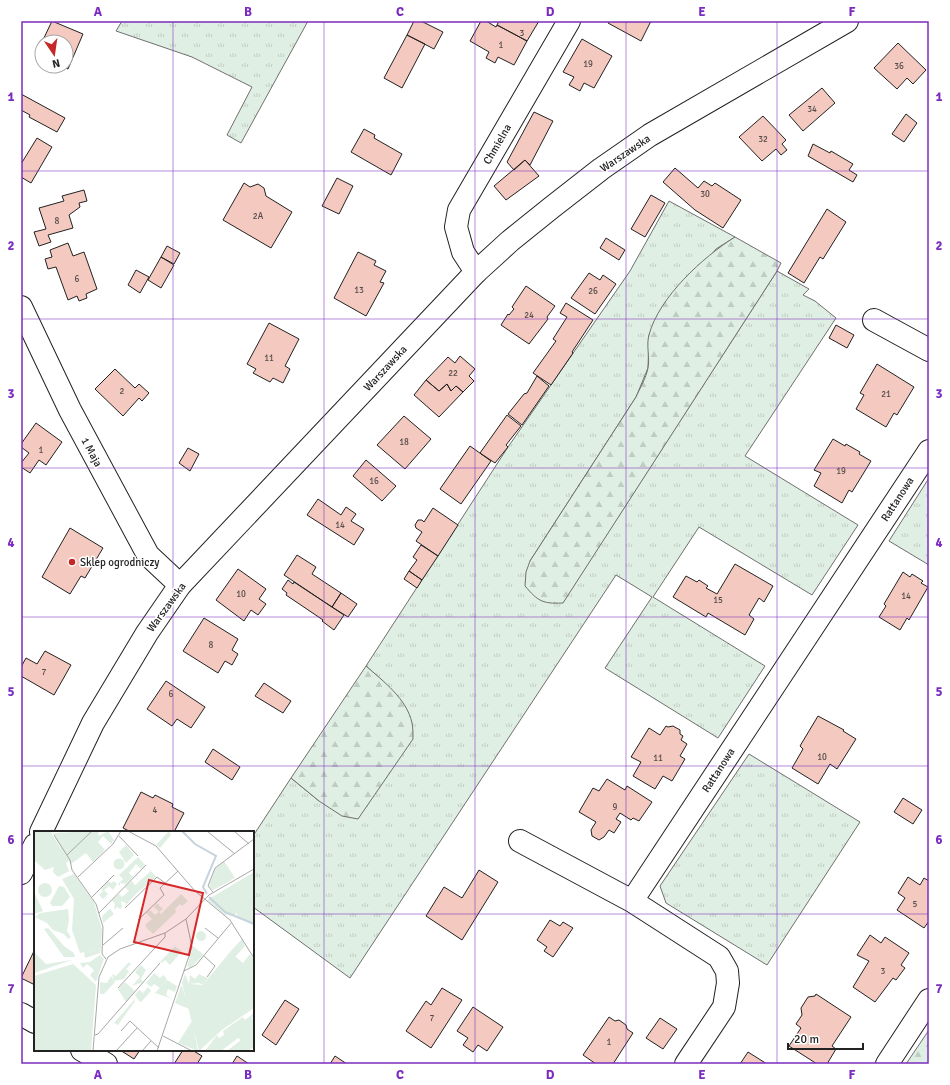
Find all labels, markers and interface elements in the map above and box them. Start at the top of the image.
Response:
text: A [94,4,103,20]
text: B [244,4,252,20]
text: C [396,4,404,20]
text: D [546,4,555,20]
text: E [698,4,706,20]
text: F [849,4,856,20]
house number: 3 [520,28,525,39]
north arrow [34,34,74,74]
house number: 1 [499,40,504,51]
text: N [51,56,61,70]
house number: 19 [583,59,593,70]
house number: 36 [894,61,904,72]
text: 1 [7,89,15,105]
text: 1 [935,89,943,105]
house number: 34 [807,104,817,115]
street label: Chmielna [481,121,514,167]
street label: Warszawska [598,132,653,175]
house number: 32 [758,134,768,145]
house number: 30 [700,189,710,200]
house number: 2A [253,211,264,222]
house number: 8 [55,216,60,227]
text: 2 [7,238,15,254]
text: 2 [935,238,943,254]
house number: 6 [75,274,80,285]
house number: 13 [354,285,364,296]
house number: 26 [588,286,598,297]
house number: 24 [524,310,534,321]
street label: Warszawska [361,343,410,394]
house number: 11 [264,353,274,364]
house number: 22 [448,368,458,379]
text: 3 [7,386,15,402]
house number: 2 [120,386,125,397]
text: 3 [935,386,943,402]
house number: 21 [881,389,891,400]
street label: 1 Maja [78,435,105,470]
house number: 18 [399,437,409,448]
house number: 1 [39,445,44,456]
house number: 19 [836,466,846,477]
street label: Rattanowa [878,474,917,524]
house number: 16 [369,476,379,487]
house number: 14 [335,520,345,531]
text: 4 [7,535,15,551]
text: 4 [935,535,943,551]
place label: Sklep ogrodniczy [80,556,160,569]
marker: Sklep ogrodniczy [67,557,77,567]
street label: Warszawska [144,580,189,634]
house number: 10 [236,589,246,600]
house number: 14 [901,591,911,602]
house number: 15 [713,595,723,606]
house number: 8 [209,640,214,651]
house number: 7 [42,667,47,678]
text: 5 [7,684,15,700]
text: 5 [935,684,943,700]
house number: 6 [169,689,174,700]
street label: Rattanowa [699,745,738,795]
house number: 10 [817,752,827,763]
house number: 11 [653,753,663,764]
house number: 9 [613,802,618,813]
house number: 4 [153,805,158,816]
inset map [34,831,254,1051]
text: 6 [7,832,15,848]
text: 6 [935,832,943,848]
house number: 5 [913,899,918,910]
house number: 3 [881,966,886,977]
text: 7 [7,981,15,997]
text: 7 [935,981,943,997]
house number: 7 [430,1013,435,1024]
scale bar [788,1025,863,1051]
text: 20 m [794,1032,819,1047]
house number: 1 [607,1037,612,1048]
text: A [94,1067,103,1083]
text: B [244,1067,252,1083]
text: C [396,1067,404,1083]
text: D [546,1067,555,1083]
text: E [698,1067,706,1083]
text: F [849,1067,856,1083]

